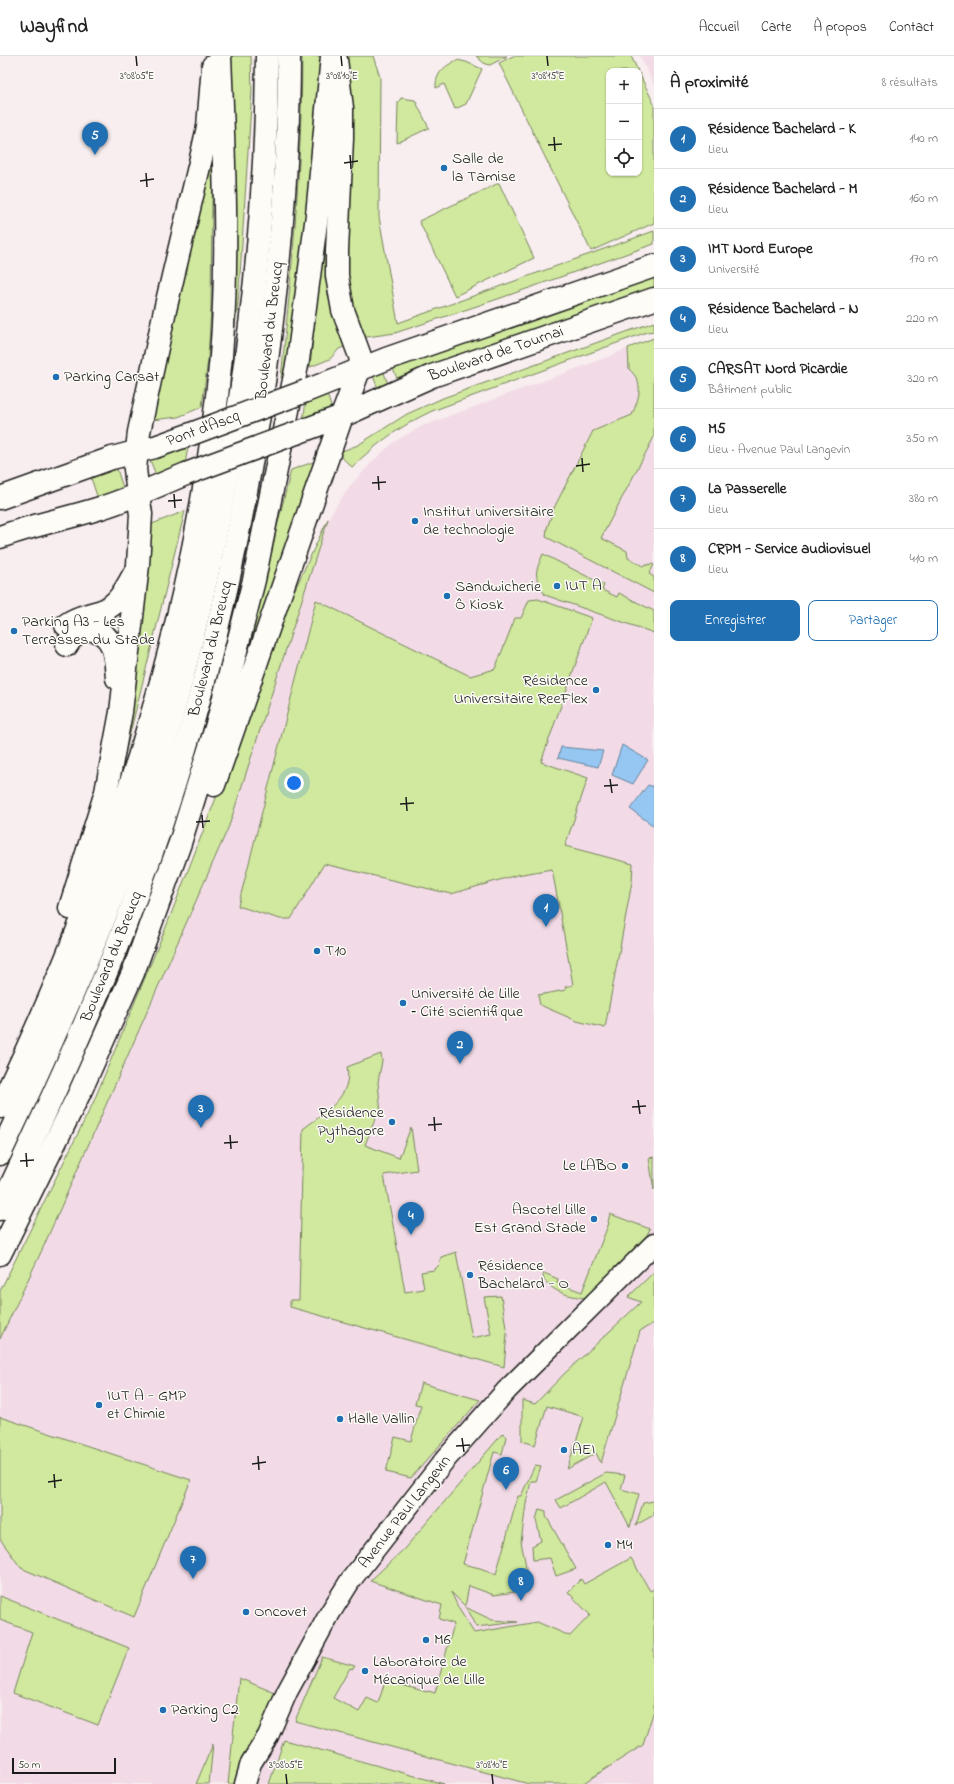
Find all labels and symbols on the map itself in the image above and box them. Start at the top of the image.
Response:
text: 3°08'05"E [120,69,154,84]
text: 3°08'10"E [326,69,358,84]
text: 3°08'15"E [531,69,565,84]
pin: 5 [82,122,108,155]
place label: Salle de la Tamise [452,147,517,189]
marker: Salle de la Tamise [439,163,449,173]
street label: Boulevard du Breucq [250,260,290,402]
street label: Boulevard de Tournai [424,320,567,389]
place label: Parking Carsat [64,365,160,389]
marker: Parking Carsat [51,372,61,382]
street label: Pont d'Ascq [163,405,243,453]
place label: Institut universitaire de technologie [423,500,554,542]
marker: Institut universitaire de technologie [410,516,420,526]
place label: IUT A [565,574,602,598]
place label: Sandwicherie Ô Kiosk [455,575,542,617]
street label: Boulevard du Breucq [182,578,239,720]
marker: IUT A [552,581,562,591]
marker: Sandwicherie Ô Kiosk [442,591,452,601]
place label: Parking A3 - Les Terrasses du Stade [22,610,156,652]
marker: Parking A3 - Les Terrasses du Stade [9,626,19,636]
place label: Résidence Universitaire ReeFlex [454,669,589,711]
marker: Résidence Universitaire ReeFlex [591,685,601,695]
your location [284,773,304,793]
street label: Boulevard du Breucq [75,888,149,1027]
pin: 1 [533,894,559,927]
place label: T10 [325,939,346,963]
marker: T10 [312,946,322,956]
place label: Université de Lille ‐ Cité scientifique [411,982,524,1024]
marker: Université de Lille ‐ Cité scientifique [398,998,408,1008]
pin: 2 [447,1031,473,1064]
pin: 3 [188,1095,214,1128]
place label: Résidence Pythagore [318,1101,385,1143]
marker: Résidence Pythagore [387,1117,397,1127]
place label: Le LABO [563,1154,617,1178]
marker: Le LABO [620,1161,630,1171]
place label: Ascotel Lille Est Grand Stade [474,1198,587,1240]
pin: 4 [398,1202,424,1235]
marker: Ascotel Lille Est Grand Stade [589,1214,599,1224]
place label: Résidence Bachelard - O [477,1254,569,1296]
marker: Résidence Bachelard - O [465,1270,475,1280]
place label: IUT A - GMP et Chimie [107,1384,187,1426]
marker: IUT A - GMP et Chimie [94,1400,104,1410]
place label: Halle Vallin [348,1407,415,1431]
marker: Halle Vallin [335,1414,345,1424]
place label: AEI [572,1438,595,1462]
marker: AEI [559,1445,569,1455]
street label: Avenue Paul Langevin [353,1450,457,1574]
pin: 6 [493,1457,519,1490]
place label: M4 [616,1533,633,1557]
marker: M4 [603,1540,613,1550]
pin: 7 [180,1546,206,1579]
pin: 8 [508,1568,534,1601]
place label: Oncovet [254,1600,308,1624]
marker: Oncovet [241,1607,251,1617]
place label: M6 [434,1628,451,1652]
marker: M6 [421,1635,431,1645]
place label: Laboratoire de Mécanique de Lille [373,1650,486,1692]
marker: Laboratoire de Mécanique de Lille [360,1666,370,1676]
place label: Parking C2 [171,1698,239,1722]
marker: Parking C2 [158,1705,168,1715]
scale bar [12,1756,116,1775]
text: 3°08'05"E [269,1758,303,1773]
text: 3°08'10"E [476,1758,508,1773]

